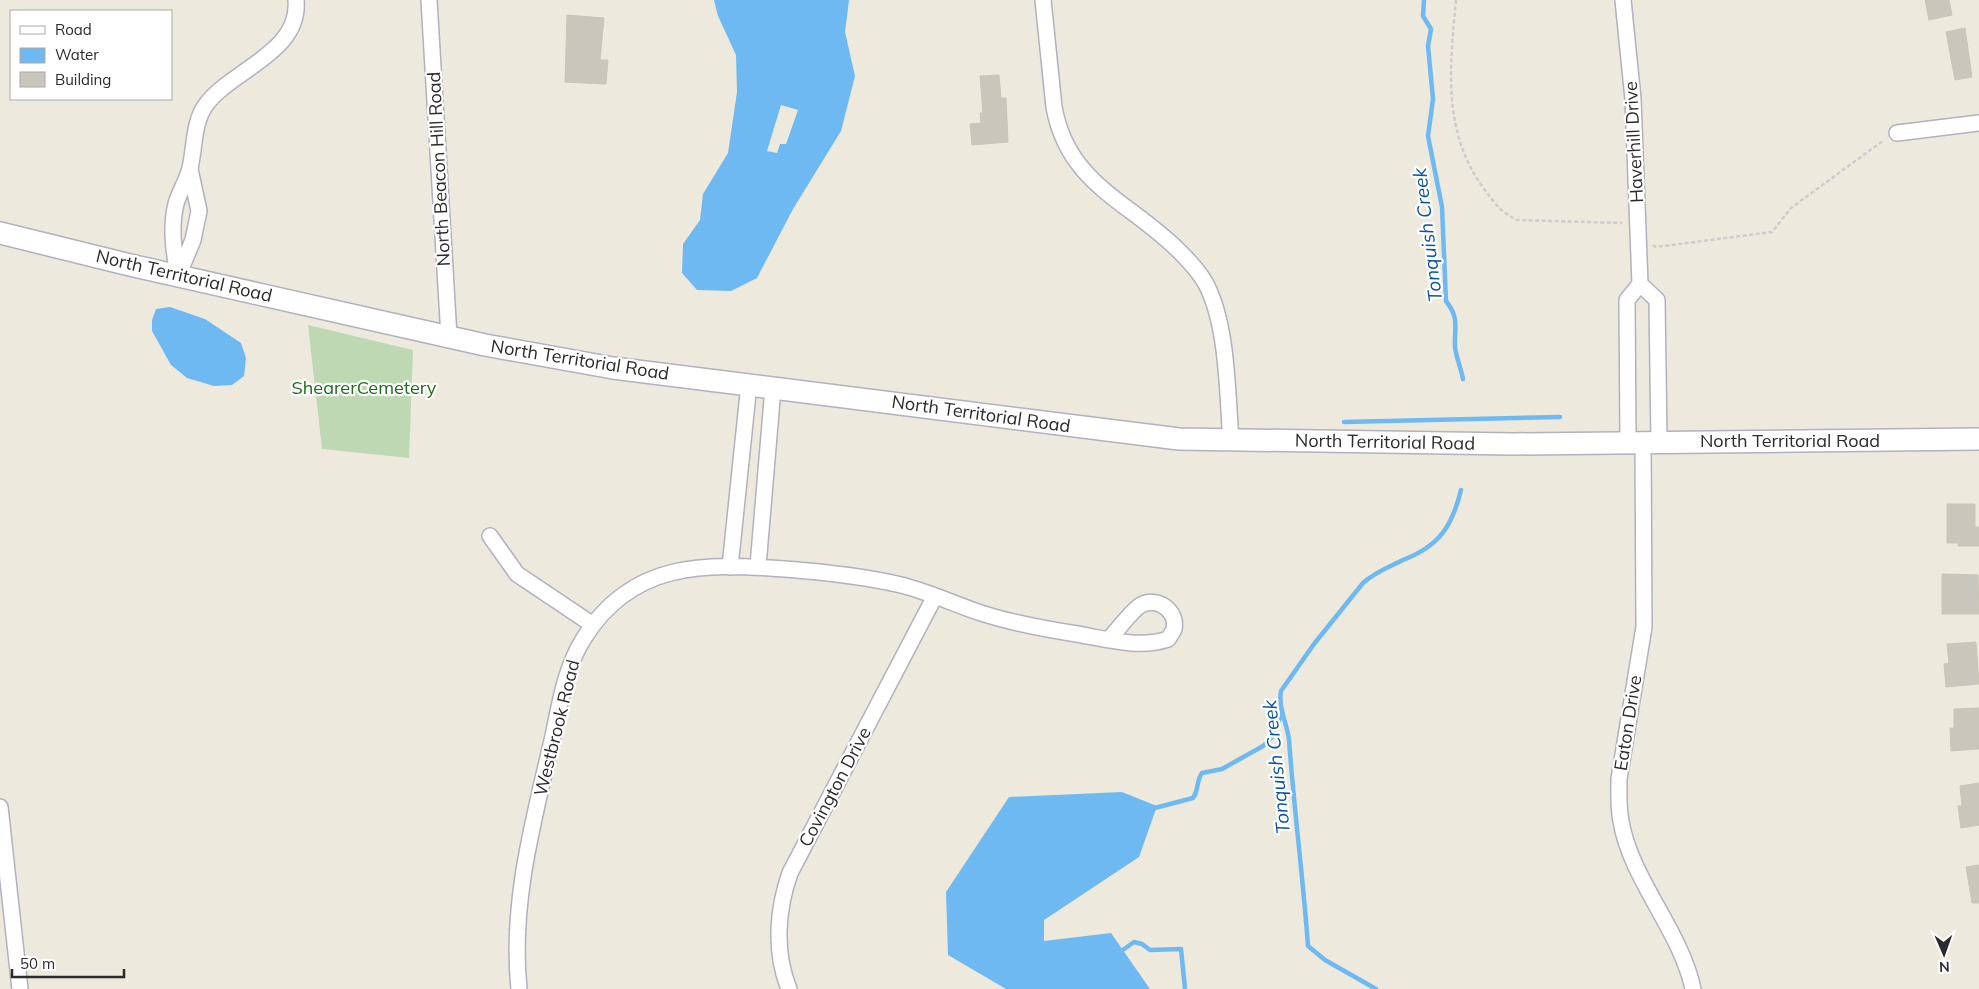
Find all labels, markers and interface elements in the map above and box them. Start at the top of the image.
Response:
legend [10,10,172,100]
text: Road [55,20,92,39]
text: Water [55,45,99,64]
text: Building [55,70,111,89]
street label: North Beacon Hill Road [422,71,455,267]
street label: Haverhill Drive [1619,81,1648,203]
water label: Tonquish Creek [1407,166,1447,303]
street label: North Territorial Road [94,244,274,307]
street label: North Territorial Road [489,334,671,385]
park label: ShearerCemetery [292,376,437,399]
street label: North Territorial Road [890,390,1072,437]
street label: North Territorial Road [1295,428,1475,455]
street label: North Territorial Road [1700,429,1880,452]
street label: Westbrook Road [528,657,585,798]
street label: Eaton Drive [1609,673,1646,772]
water label: Tonquish Creek [1257,698,1295,835]
street label: Covington Drive [793,723,876,851]
north arrow [1919,929,1969,979]
scale bar [12,946,125,978]
text: 50 m [20,954,55,973]
text: N [1939,958,1950,976]

